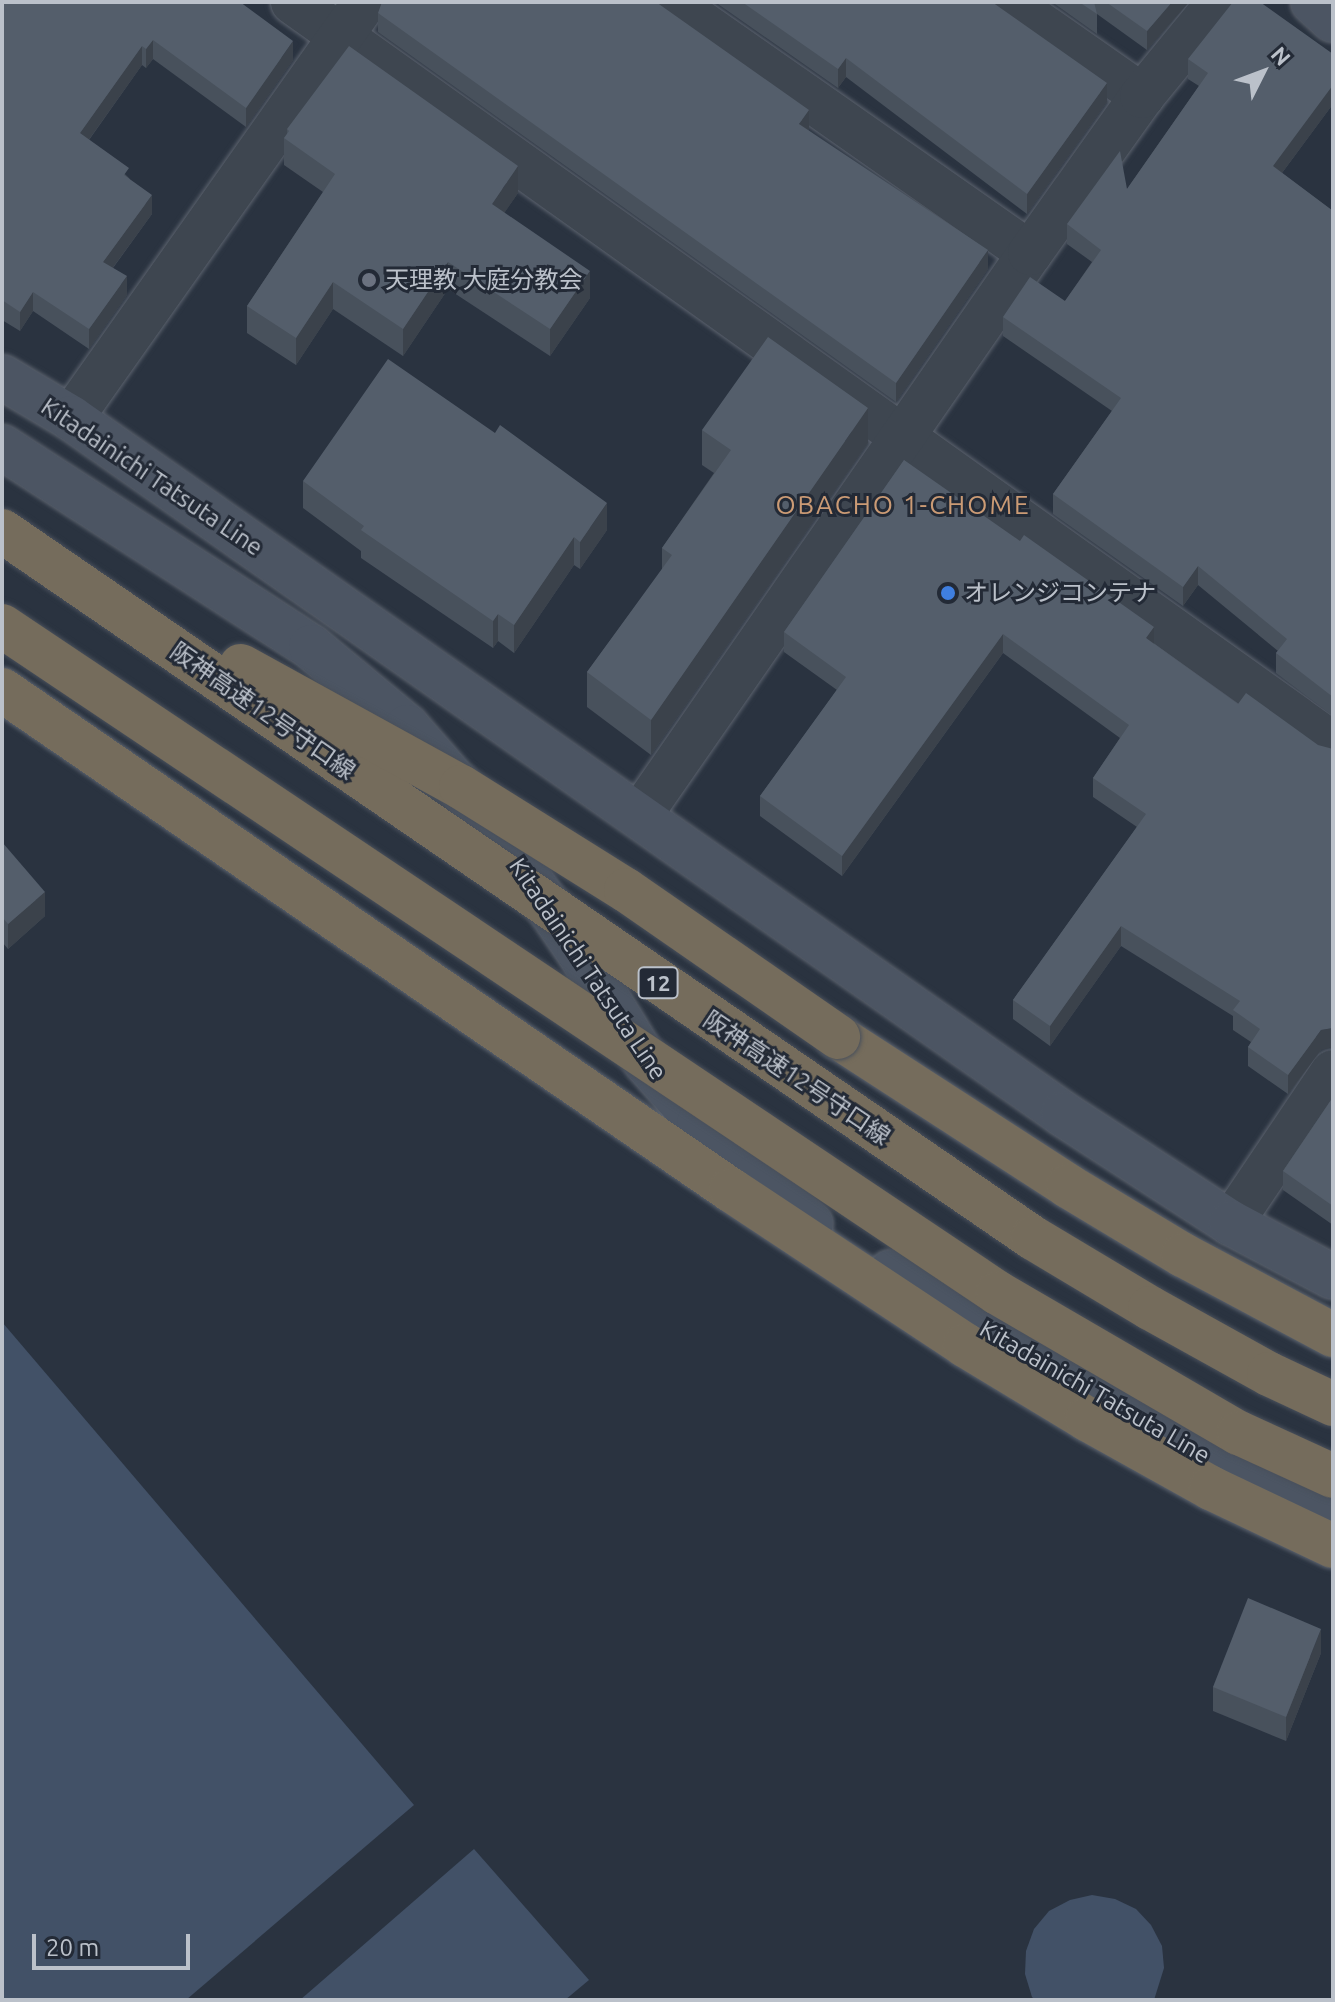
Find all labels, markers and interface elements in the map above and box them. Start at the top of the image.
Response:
north arrow [1223,32,1303,112]
text: N [1266,41,1296,70]
place label: 天理教 大庭分教会 [385,266,582,294]
marker: 天理教 大庭分教会 [360,271,378,289]
street label: Kitadainichi Tatsuta Line [36,392,268,562]
district label: OBACHO 1-CHOME [775,489,1031,521]
place label: オレンジコンテナ [964,579,1156,607]
marker: オレンジコンテナ [939,584,957,602]
street label: 阪神高速12号守口線 [165,636,361,786]
street label: Kitadainichi Tatsuta Line [503,853,673,1085]
road number: 12 [636,965,680,1001]
street label: 阪神高速12号守口線 [698,1005,896,1151]
street label: Kitadainichi Tatsuta Line [975,1314,1215,1470]
scale bar [36,1918,194,1968]
text: 20 m [46,1934,99,1961]

